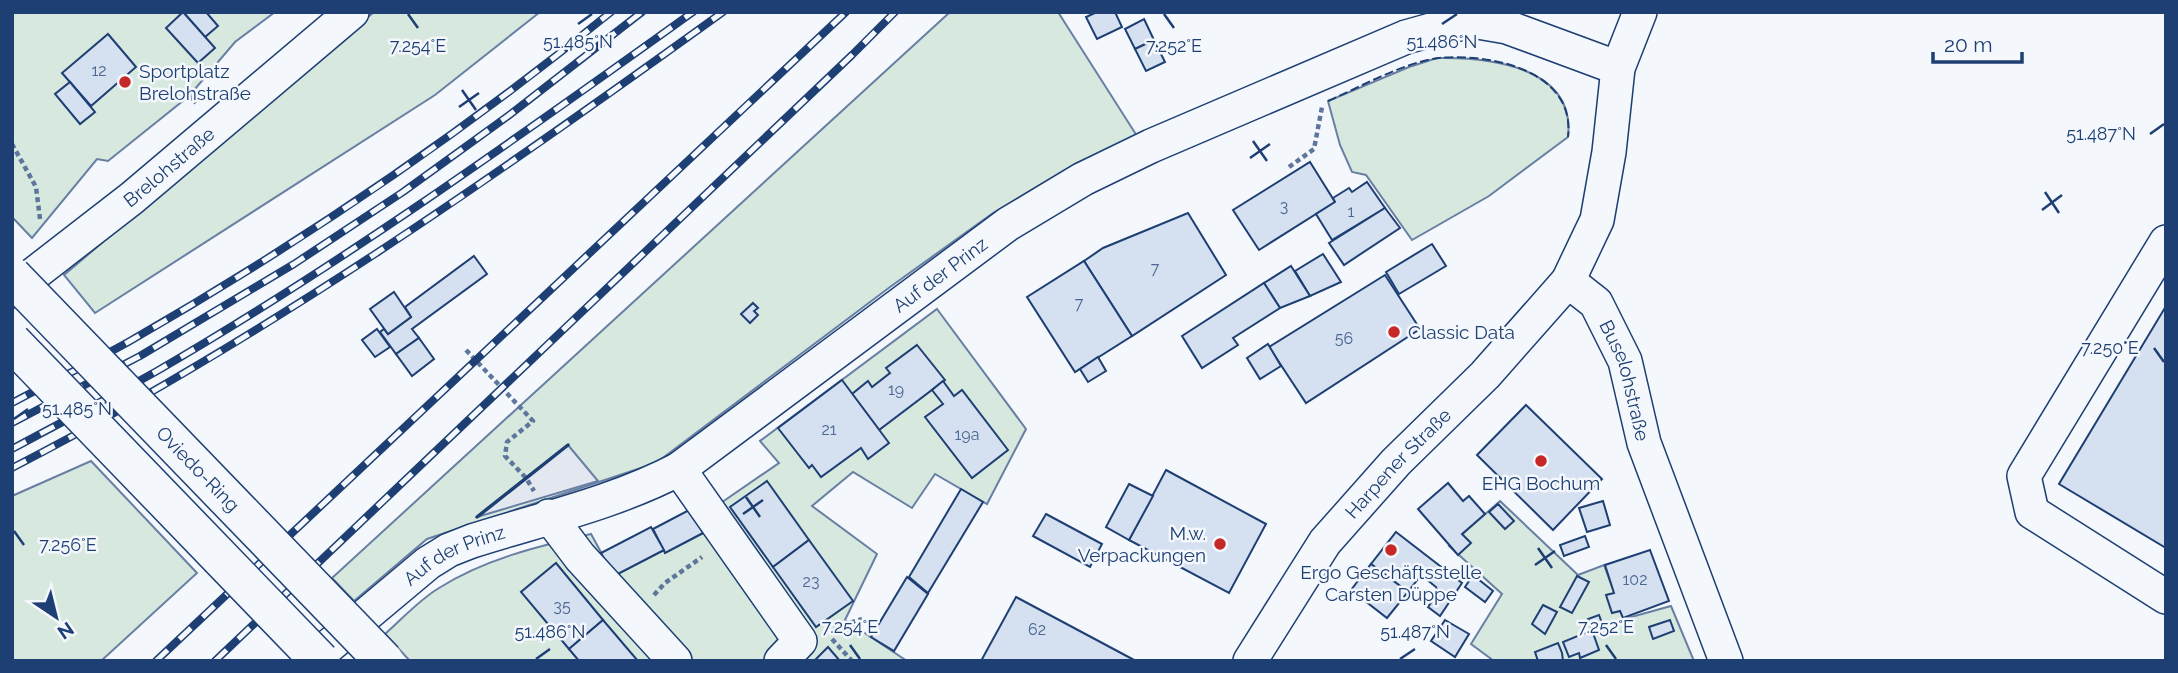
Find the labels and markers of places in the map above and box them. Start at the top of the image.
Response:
place label: Sportplatz Brelohstraße [139,60,251,104]
marker: Sportplatz Brelohstraße [117,74,133,90]
place label: Classic Data [1408,321,1515,343]
marker: Classic Data [1386,324,1402,340]
marker: EHG Bochum [1533,453,1549,469]
place label: EHG Bochum [1482,472,1600,494]
place label: M.w. Verpackungen [1078,522,1206,566]
marker: M.w. Verpackungen [1212,536,1228,552]
marker: Ergo Geschäftsstelle Carsten Düppe [1383,542,1399,558]
place label: Ergo Geschäftsstelle Carsten Düppe [1300,561,1482,605]

